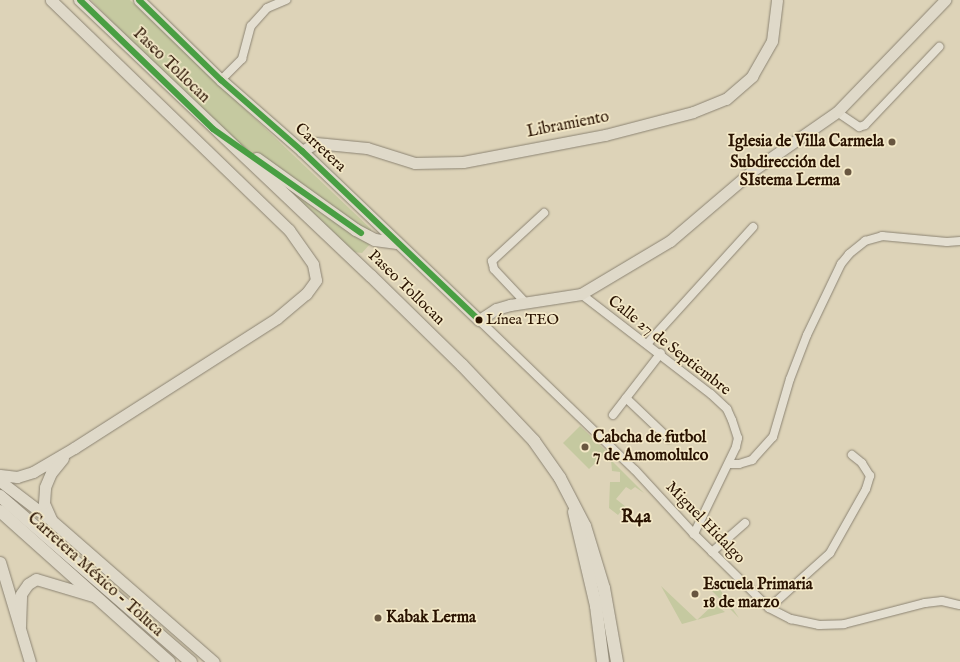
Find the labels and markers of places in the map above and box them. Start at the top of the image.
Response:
place label: Iglesia de Villa Carmela [728,132,884,152]
marker: Iglesia de Villa Carmela [887,137,897,147]
place label: Subdirección del SIstema Lerma [730,153,840,191]
marker: Subdirección del SIstema Lerma [843,167,853,177]
place label: Línea TEO [486,311,559,329]
marker: Línea TEO [474,315,484,325]
place label: Cabcha de futbol 7 de Amomolulco [593,428,708,466]
marker: Cabcha de futbol 7 de Amomolulco [580,442,590,452]
place label: Escuela Primaria 18 de marzo [703,575,813,613]
marker: Escuela Primaria 18 de marzo [690,589,700,599]
place label: Kabak Lerma [386,608,476,628]
marker: Kabak Lerma [373,613,383,623]

